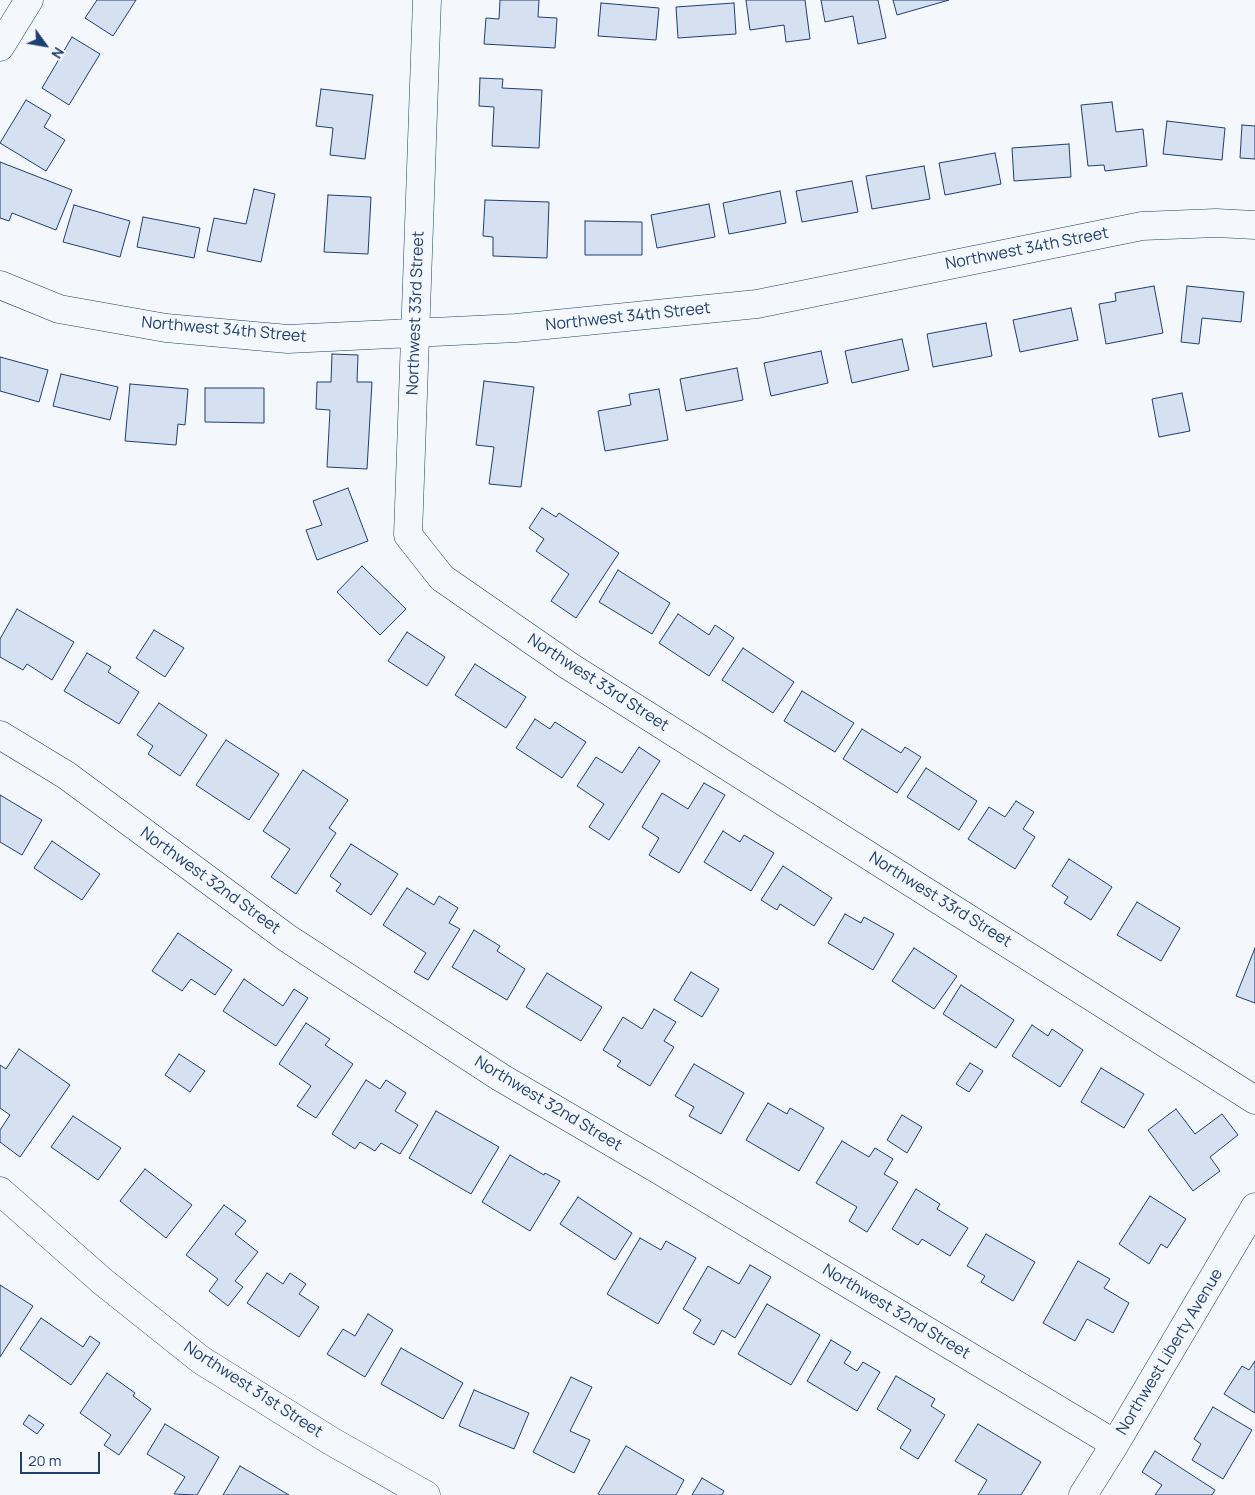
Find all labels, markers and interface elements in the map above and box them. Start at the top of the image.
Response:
north arrow [20,20,70,70]
text: N [47,44,69,63]
street label: Northwest 34th Street [944,224,1110,274]
street label: Northwest 33rd Street [404,231,428,395]
street label: Northwest 34th Street [545,299,711,335]
street label: Northwest 34th Street [141,313,307,347]
street label: Northwest 33rd Street [524,630,672,736]
street label: Northwest 32nd Street [136,824,284,938]
street label: Northwest 33rd Street [865,848,1015,952]
street label: Northwest 32nd Street [471,1052,625,1156]
street label: Northwest 32nd Street [819,1260,973,1364]
street label: Northwest Liberty Avenue [1113,1265,1227,1439]
street label: Northwest 31st Street [180,1338,326,1442]
scale bar [22,1442,102,1474]
text: 20 m [28,1450,61,1471]

